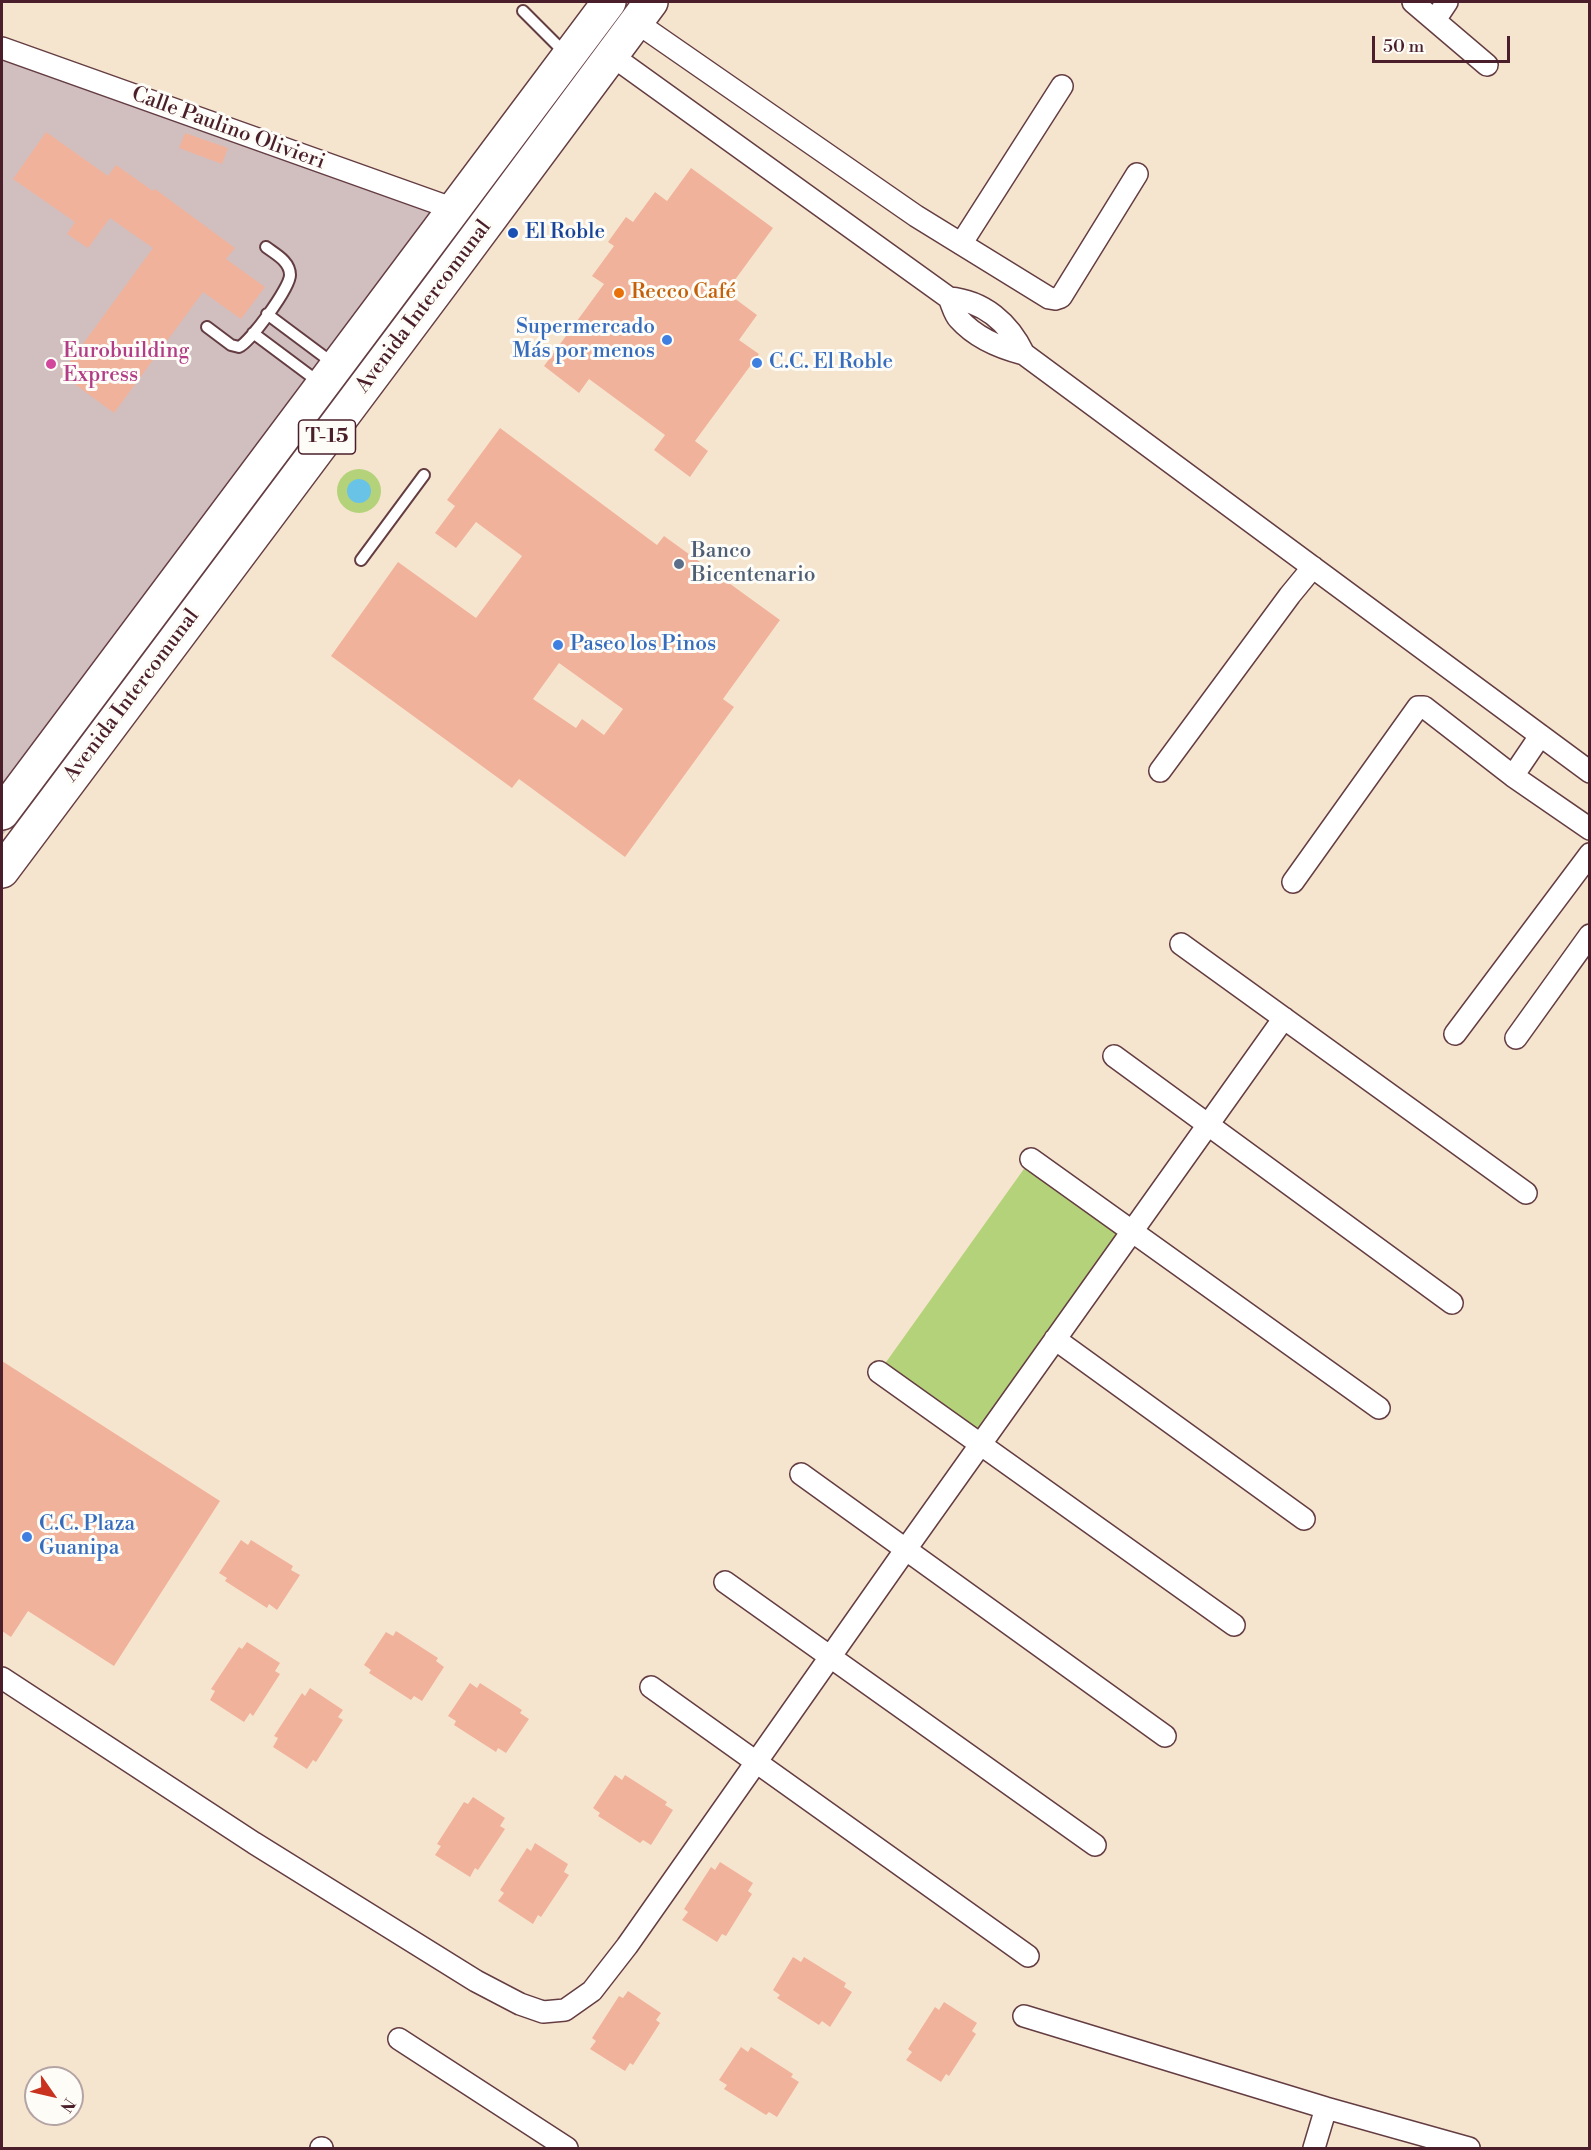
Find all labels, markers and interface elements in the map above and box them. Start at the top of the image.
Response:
scale bar [1375,24,1513,62]
text: 50 m [1383,35,1424,58]
street label: Calle Paulino Olivieri [128,82,328,176]
street label: Avenida Intercomunal [351,216,497,398]
place label: El Roble [525,220,605,246]
marker: El Roble [506,226,520,240]
place label: Recco Café [631,280,736,306]
marker: Recco Café [612,286,626,300]
place label: Supermercado Más por menos [512,315,655,365]
marker: Supermercado Más por menos [660,333,674,347]
place label: Eurobuilding Express [63,339,189,389]
place label: C.C. El Roble [769,350,893,376]
marker: C.C. El Roble [750,356,764,370]
marker: Eurobuilding Express [44,357,58,371]
road number: T-15 [298,420,356,454]
place label: Banco Bicentenario [691,539,816,589]
marker: Banco Bicentenario [672,557,686,571]
street label: Avenida Intercomunal [59,605,205,787]
place label: Paseo los Pinos [570,632,716,658]
marker: Paseo los Pinos [551,638,565,652]
place label: C.C. Plaza Guanipa [39,1512,135,1562]
marker: C.C. Plaza Guanipa [20,1530,34,1544]
north arrow [24,2066,84,2126]
text: N [55,2094,79,2116]

